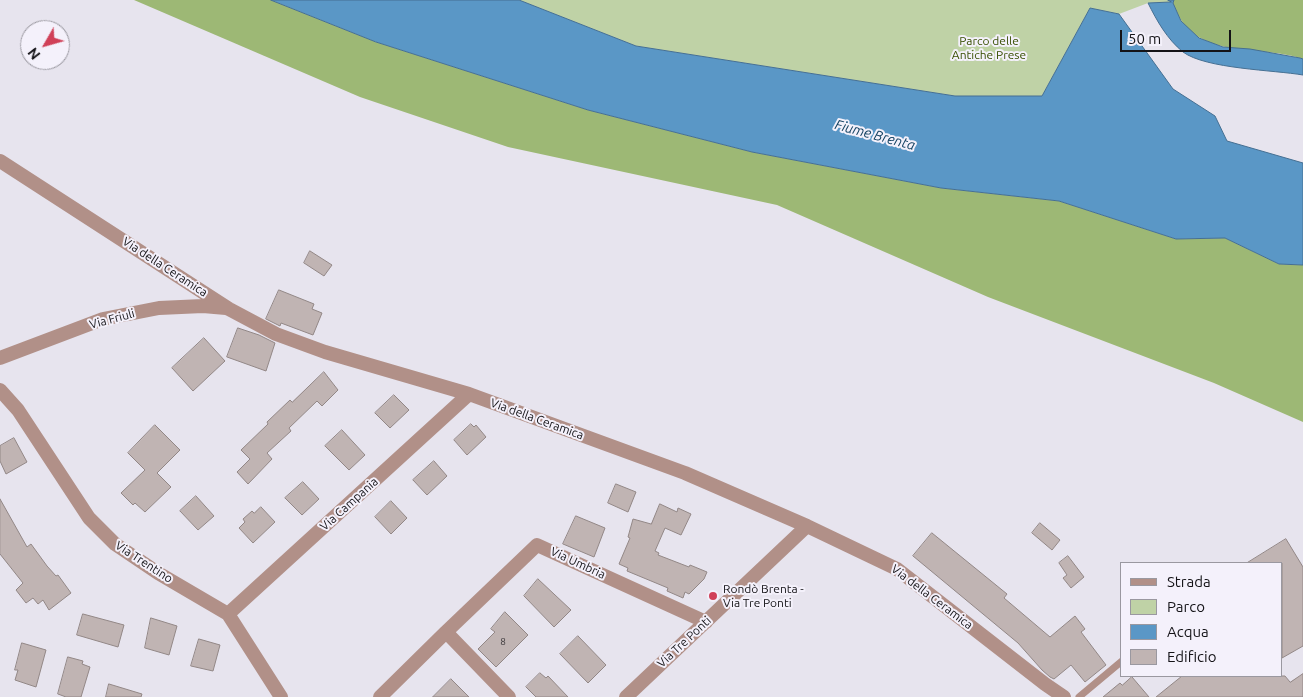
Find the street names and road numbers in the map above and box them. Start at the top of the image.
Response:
street label: Via della Ceramica [120,234,210,300]
street label: Via Friuli [88,306,136,332]
street label: Via della Ceramica [488,395,586,443]
street label: Via Campania [317,474,381,534]
street label: Via Trentino [113,538,175,586]
street label: Via Umbria [548,544,608,582]
street label: Via della Ceramica [888,562,976,632]
street label: Via Tre Ponti [654,613,714,671]

